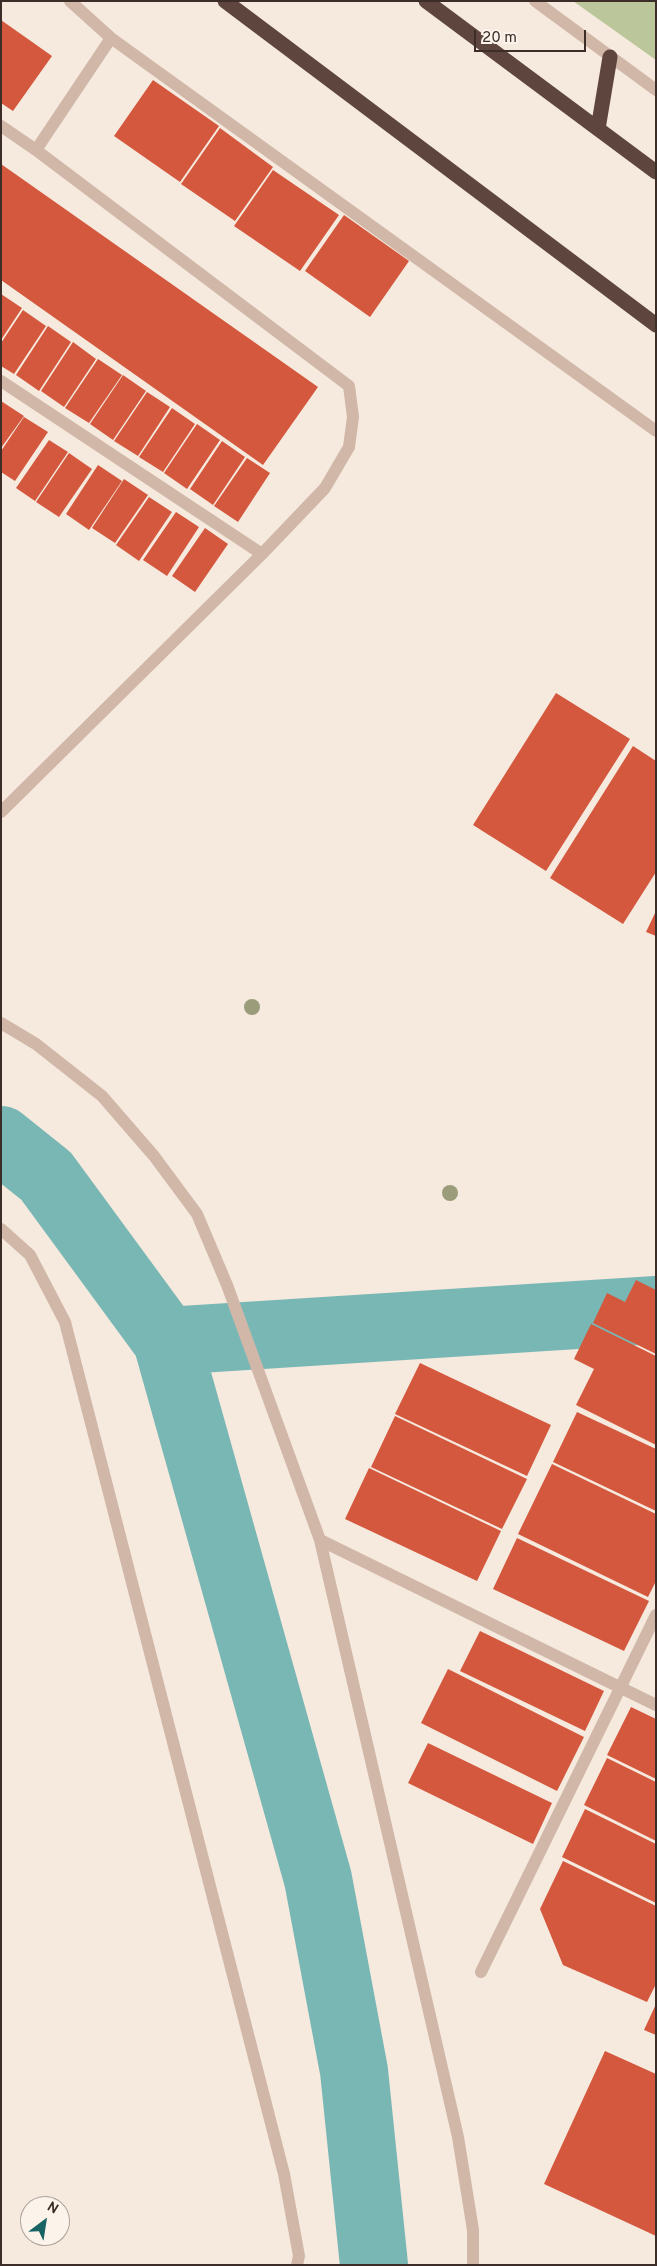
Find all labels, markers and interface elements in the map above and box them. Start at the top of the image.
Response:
scale bar [477,20,590,52]
text: 20 m [482,29,517,48]
north arrow [20,2196,70,2246]
text: N [44,2199,61,2218]

